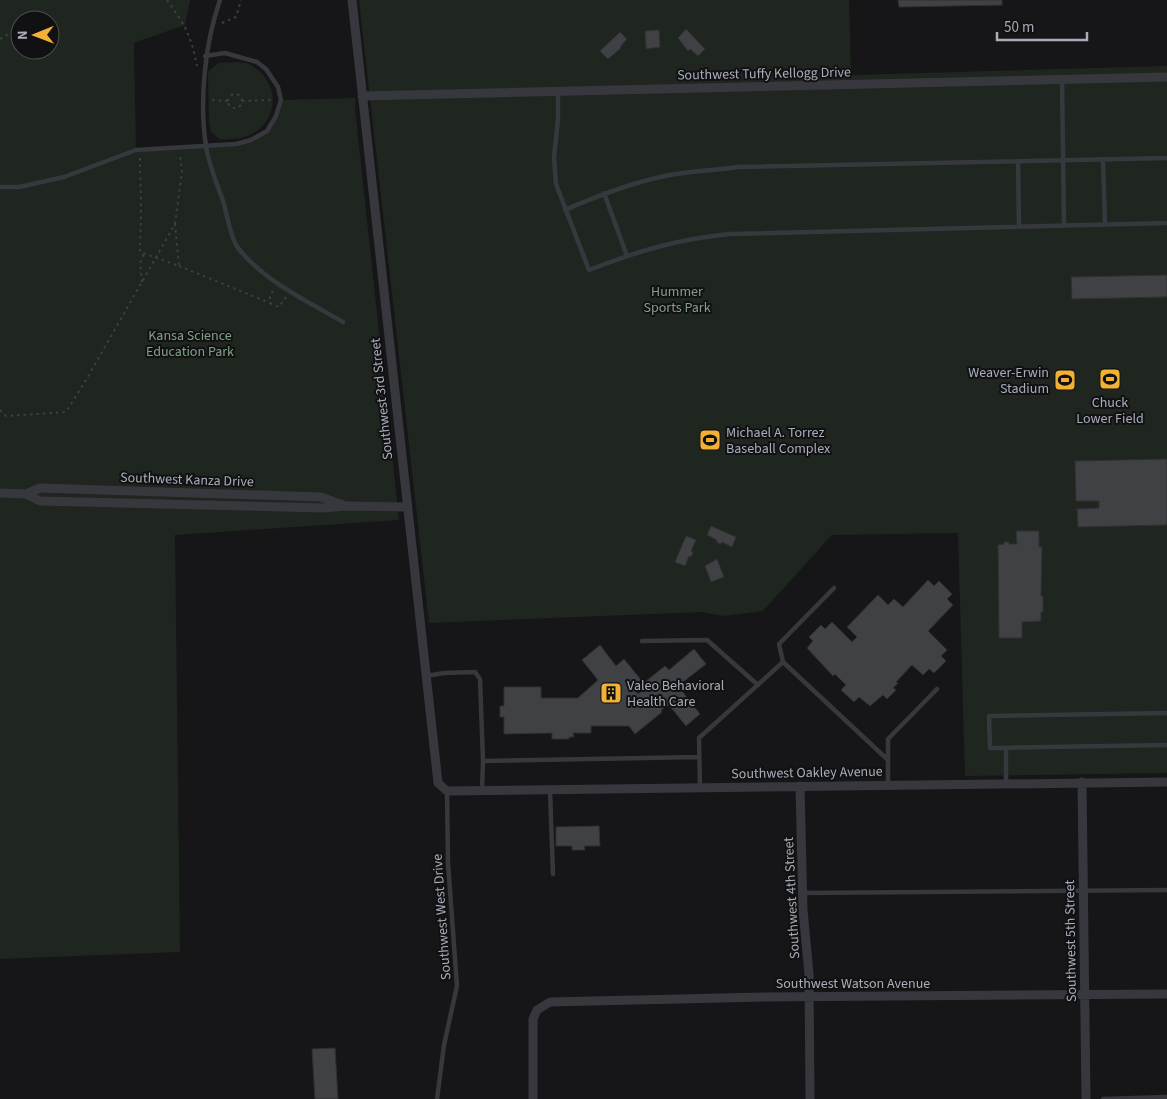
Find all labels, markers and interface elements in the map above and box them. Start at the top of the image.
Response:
north arrow [10,10,60,60]
scale bar [997,10,1087,42]
text: 50 m [1004,17,1034,38]
text: N [13,30,33,40]
street label: Southwest Tuffy Kellogg Drive [677,62,851,86]
park label: Hummer Sports Park [643,282,711,318]
park label: Kansa Science Education Park [146,326,234,362]
street label: Southwest 3rd Street [366,337,398,461]
place label: Weaver-Erwin Stadium [968,363,1049,399]
sports icon: Chuck Lower Field [1098,367,1122,391]
sports icon: Weaver-Erwin Stadium [1053,368,1077,392]
place label: Chuck Lower Field [1076,393,1144,429]
place label: Michael A. Torrez Baseball Complex [726,423,831,459]
sports icon: Michael A. Torrez Baseball Complex [698,428,722,452]
street label: Southwest Kanza Drive [120,468,254,492]
place label: Valeo Behavioral Health Care [627,676,725,712]
building icon: Valeo Behavioral Health Care [599,681,623,705]
street label: Southwest Oakley Avenue [731,762,883,784]
street label: Southwest 4th Street [779,836,805,960]
street label: Southwest West Drive [428,853,456,981]
street label: Southwest 5th Street [1060,879,1082,1002]
street label: Southwest Watson Avenue [776,974,930,994]

